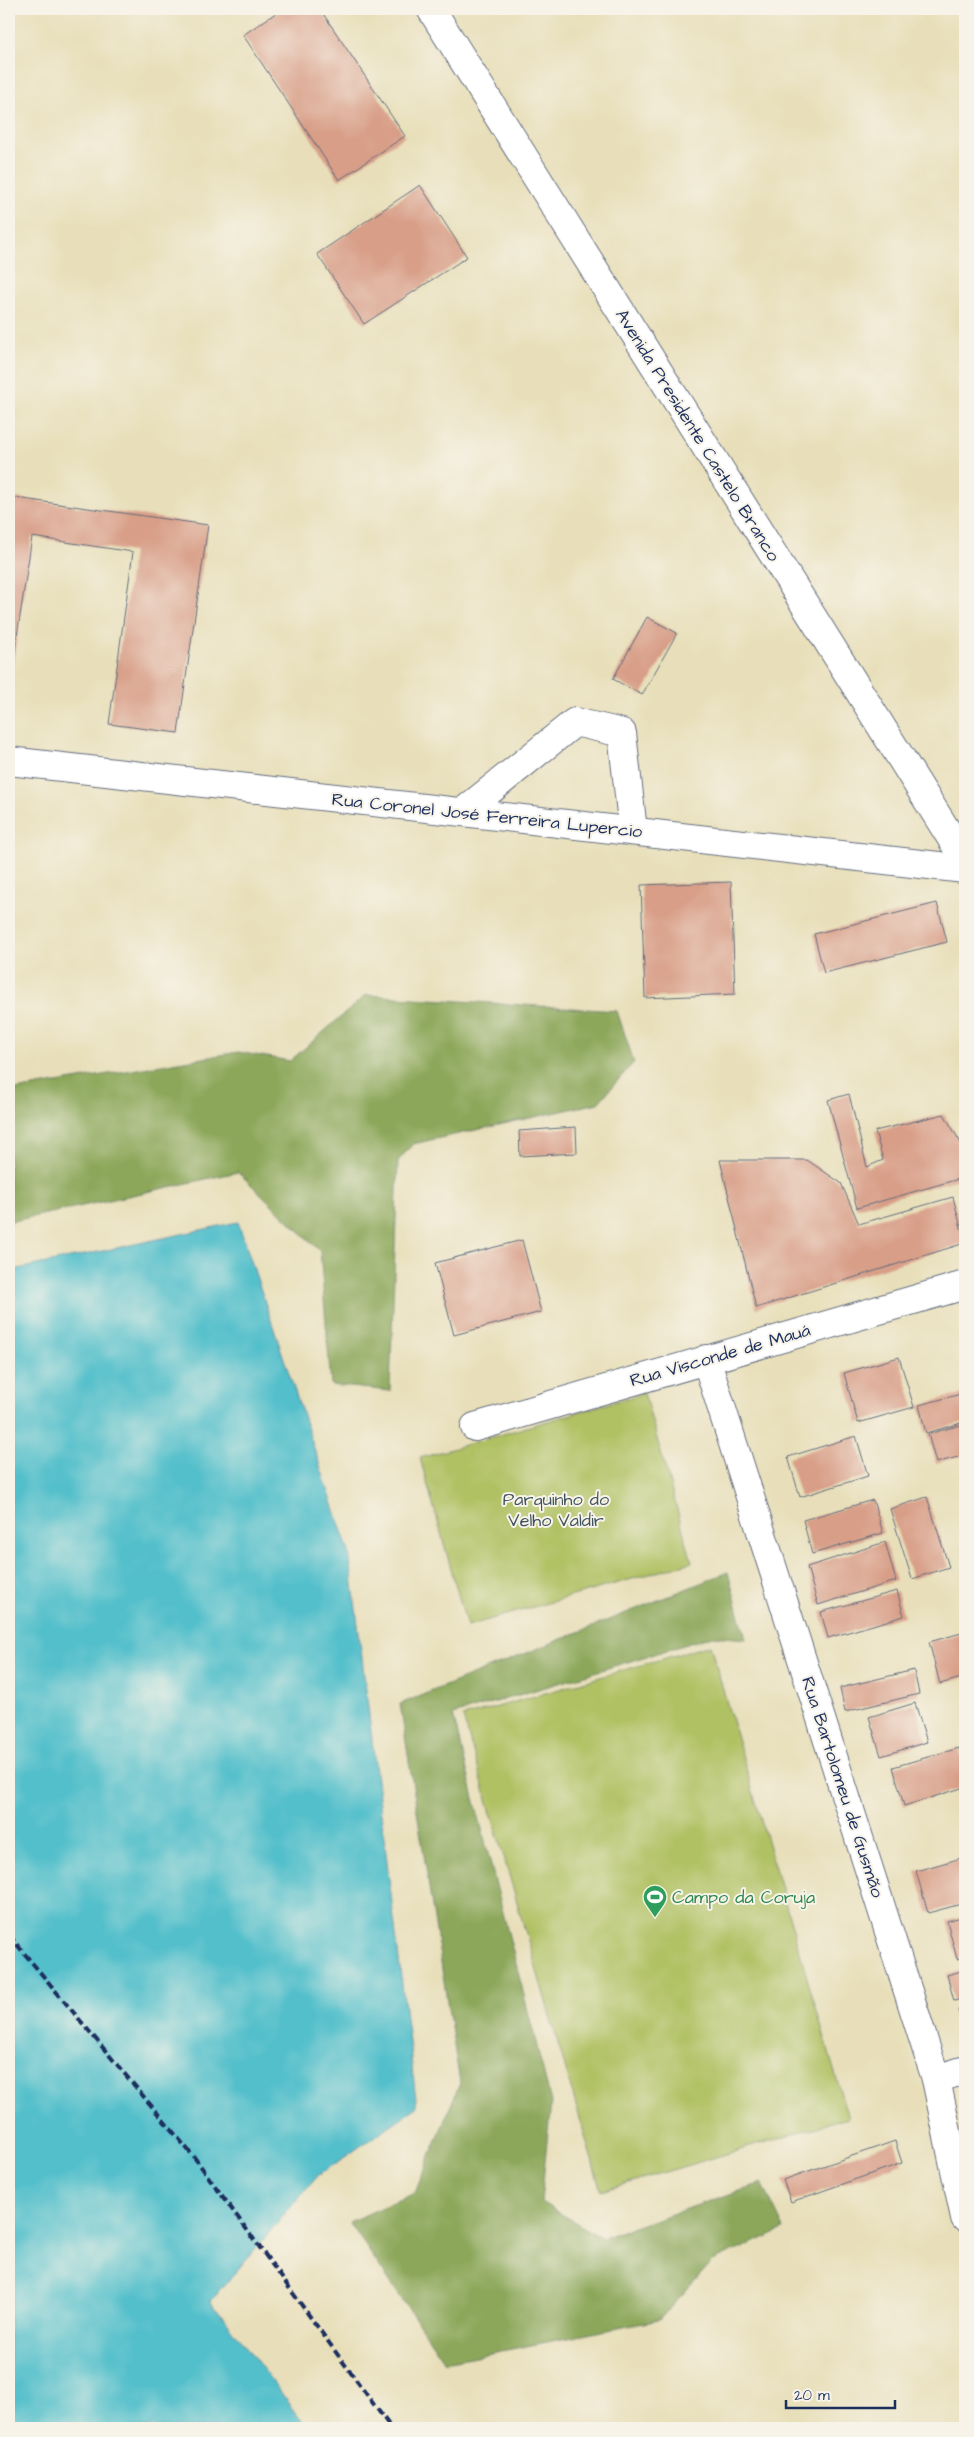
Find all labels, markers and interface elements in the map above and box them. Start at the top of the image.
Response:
street label: Avenida Presidente Castelo Branco [609,304,786,566]
street label: Rua Coronel José Ferreira Lupercio [330,787,643,844]
street label: Rua Visconde de Mauá [627,1318,813,1393]
park label: Parquinho do Velho Valdir [503,1487,609,1533]
street label: Rua Bartolomeu de Gusmão [795,1674,890,1901]
sports icon: Campo da Coruja [642,1884,668,1918]
place label: Campo da Coruja [672,1885,815,1910]
scale bar [786,2377,895,2409]
text: 20 m [794,2385,830,2406]

